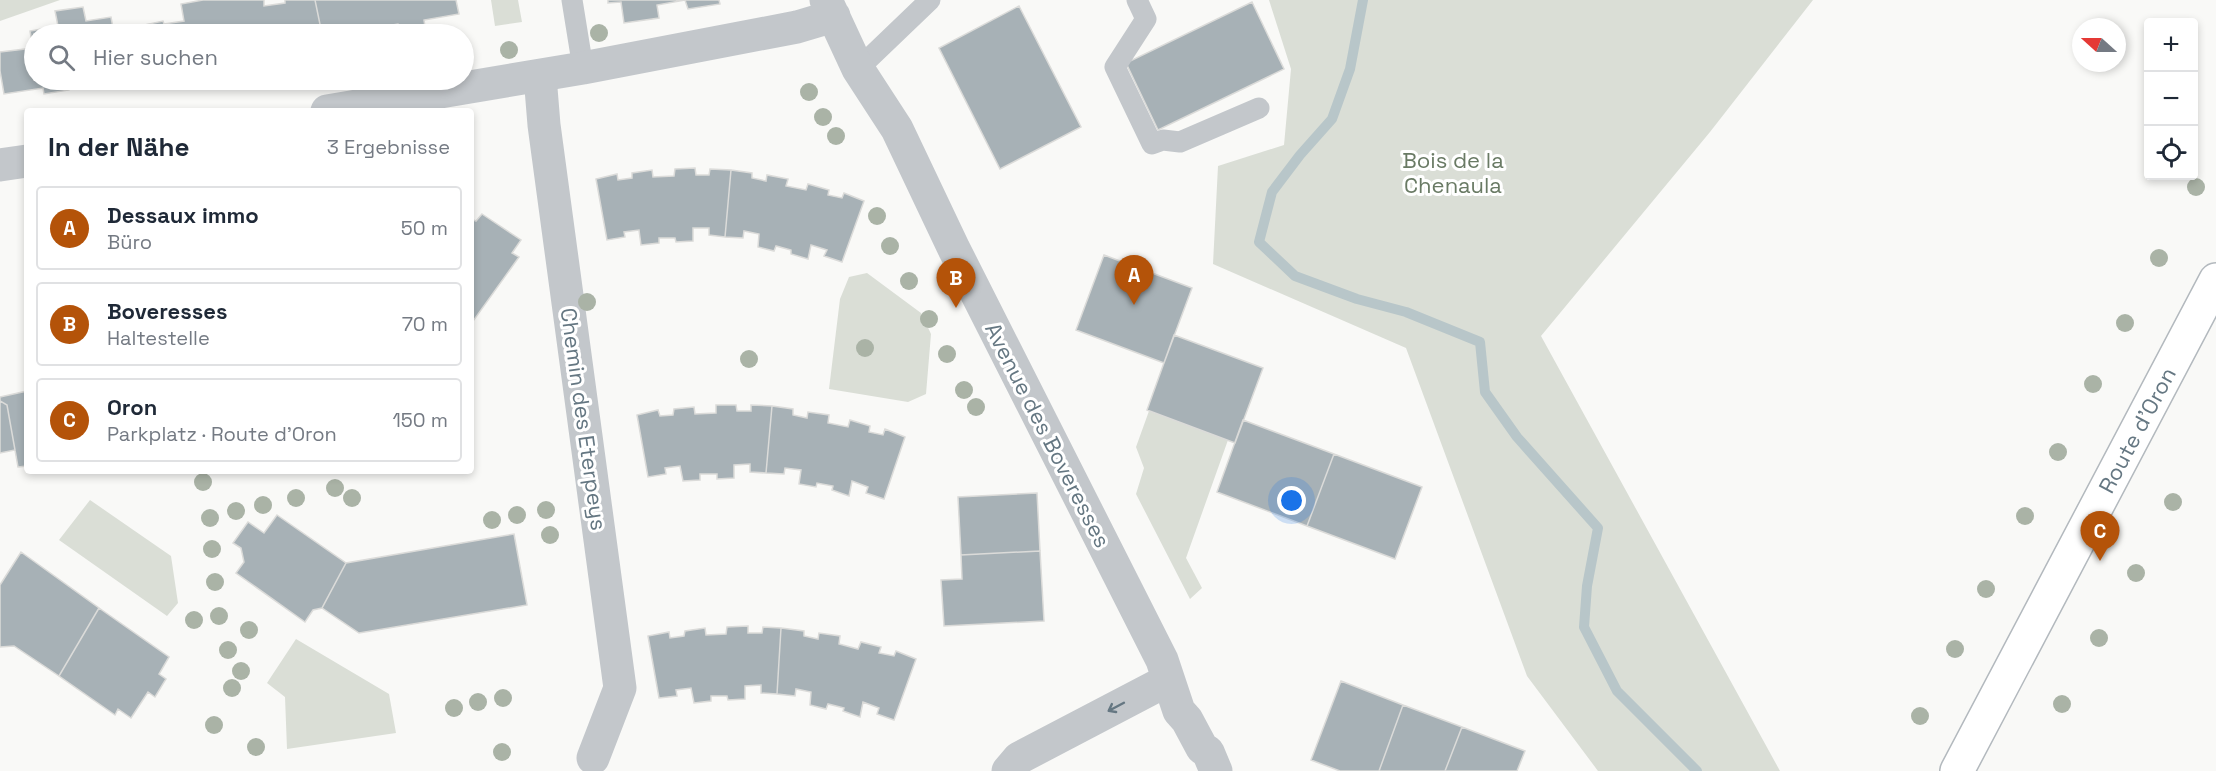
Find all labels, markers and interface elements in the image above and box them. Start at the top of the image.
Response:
north arrow [2072,18,2126,72]
map controls [2144,18,2198,180]
button: + [2144,18,2198,72]
search box [24,24,474,90]
icon: search [45,41,78,74]
text: Hier suchen [93,43,218,71]
button: − [2144,72,2198,126]
button: locate [2144,126,2198,180]
text: In der Nähe [48,130,189,164]
text: 3 Ergebnisse [327,134,450,160]
park label: Bois de la Chenaula [1402,146,1504,199]
text: Dessaux immo [107,201,259,229]
text: A [63,215,76,241]
text: 50 m [401,215,448,241]
text: Büro [107,229,152,255]
pin: A [1114,256,1154,305]
pin: B [936,258,976,308]
text: Boveresses [107,297,228,325]
street label: Chemin des Eterpeys [555,306,613,532]
text: B [63,311,76,337]
text: 70 m [402,311,448,337]
street label: Avenue des Boveresses [979,318,1117,552]
text: Haltestelle [107,325,210,351]
street label: Route d'Oron [2092,362,2182,498]
text: Oron [107,393,157,421]
text: C [63,407,76,433]
text: 150 m [393,407,448,433]
text: Parkplatz · Route d'Oron [107,421,337,447]
your location [1277,486,1306,515]
pin: C [2080,512,2120,561]
one-way arrow [1108,701,1125,713]

